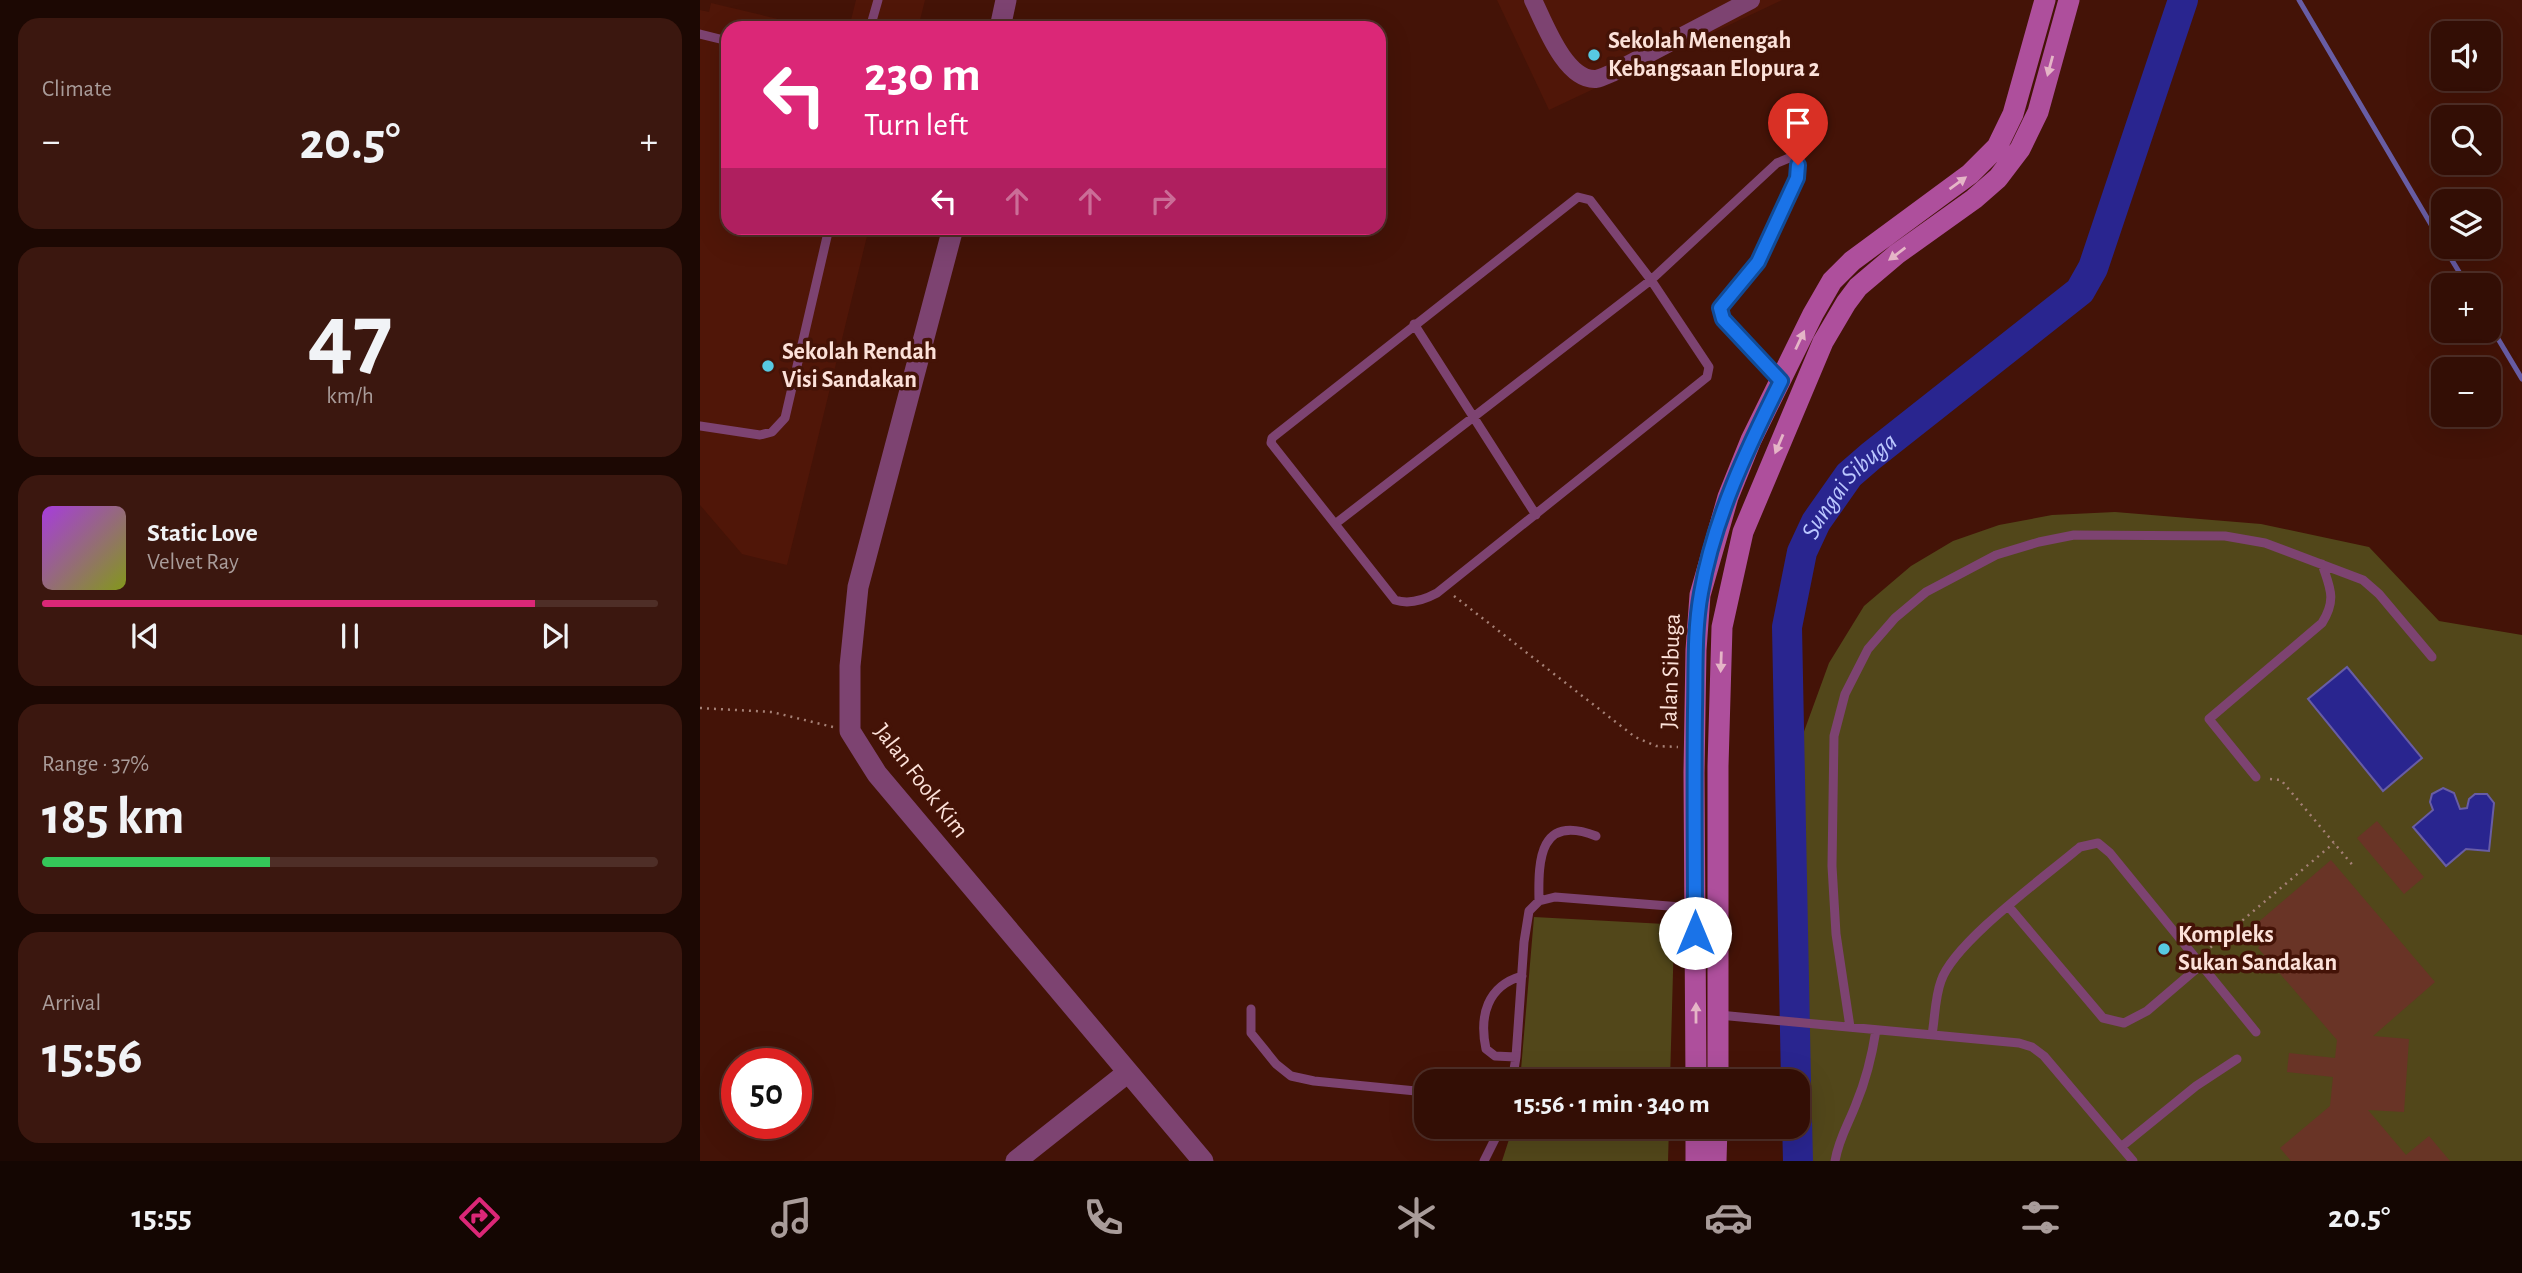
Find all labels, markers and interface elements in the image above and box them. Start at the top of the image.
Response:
map controls [2431,21,2501,427]
button: sound [2431,21,2501,91]
place label: Sekolah Menengah Kebangsaan Elopura 2 [1608,29,1820,81]
marker: Sekolah Menengah Kebangsaan Elopura 2 [1586,47,1602,63]
icon: left [749,49,840,140]
text: 230 m [864,51,981,100]
one-way arrow [2045,56,2055,77]
text: Climate [42,78,112,101]
pin [1768,93,1828,165]
icon: arrive [1779,104,1817,142]
button: search [2431,105,2501,175]
text: Turn left [864,109,968,141]
text: 20.5° [299,116,401,168]
text: − [42,123,60,161]
text: + [640,123,658,161]
one-way arrow [1949,176,1967,190]
icon: left [925,182,963,220]
icon: ahead [998,182,1036,220]
icon: ahead [1071,182,1109,220]
icon: right [1144,182,1182,220]
button: layers [2431,189,2501,259]
one-way arrow [1888,247,1906,261]
button: + [2431,273,2501,343]
text: 47 [307,292,393,383]
one-way arrow [1794,330,1806,350]
place label: Sekolah Rendah Visi Sandakan [782,340,937,392]
button: − [2431,357,2501,427]
marker: Sekolah Rendah Visi Sandakan [760,358,776,374]
text: km/h [326,385,374,408]
water label: Sungai Sibuga [1797,428,1902,543]
one-way arrow [1773,434,1785,454]
text: Static Love [147,520,258,546]
text: Velvet Ray [147,551,239,574]
street label: Jalan Sibuga [1657,613,1685,729]
icon: previous [126,617,164,655]
icon: pause [331,617,369,655]
icon: next [536,617,574,655]
one-way arrow [1715,651,1726,673]
street label: Jalan Fook Kim [869,720,973,842]
text: Range · 37% [42,753,149,776]
text: 185 km [42,791,184,843]
position arrow [1658,896,1732,970]
place label: Kompleks Sukan Sandakan [2178,923,2337,975]
marker: Kompleks Sukan Sandakan [2156,941,2172,957]
text: Arrival [42,992,101,1015]
one-way arrow [1690,1002,1702,1024]
text: 15:56 [42,1030,143,1082]
speed limit sign: 50 [721,1048,812,1139]
text: 15:56 · 1 min · 340 m [1514,1091,1710,1117]
icon: directions [455,1193,504,1242]
icon: music [767,1193,816,1242]
icon: phone [1079,1193,1128,1242]
icon: climate [1392,1193,1441,1242]
icon: car [1704,1193,1753,1242]
icon: filters [2016,1193,2065,1242]
text: 15:55 [132,1201,192,1233]
text: 20.5° [2328,1201,2390,1233]

